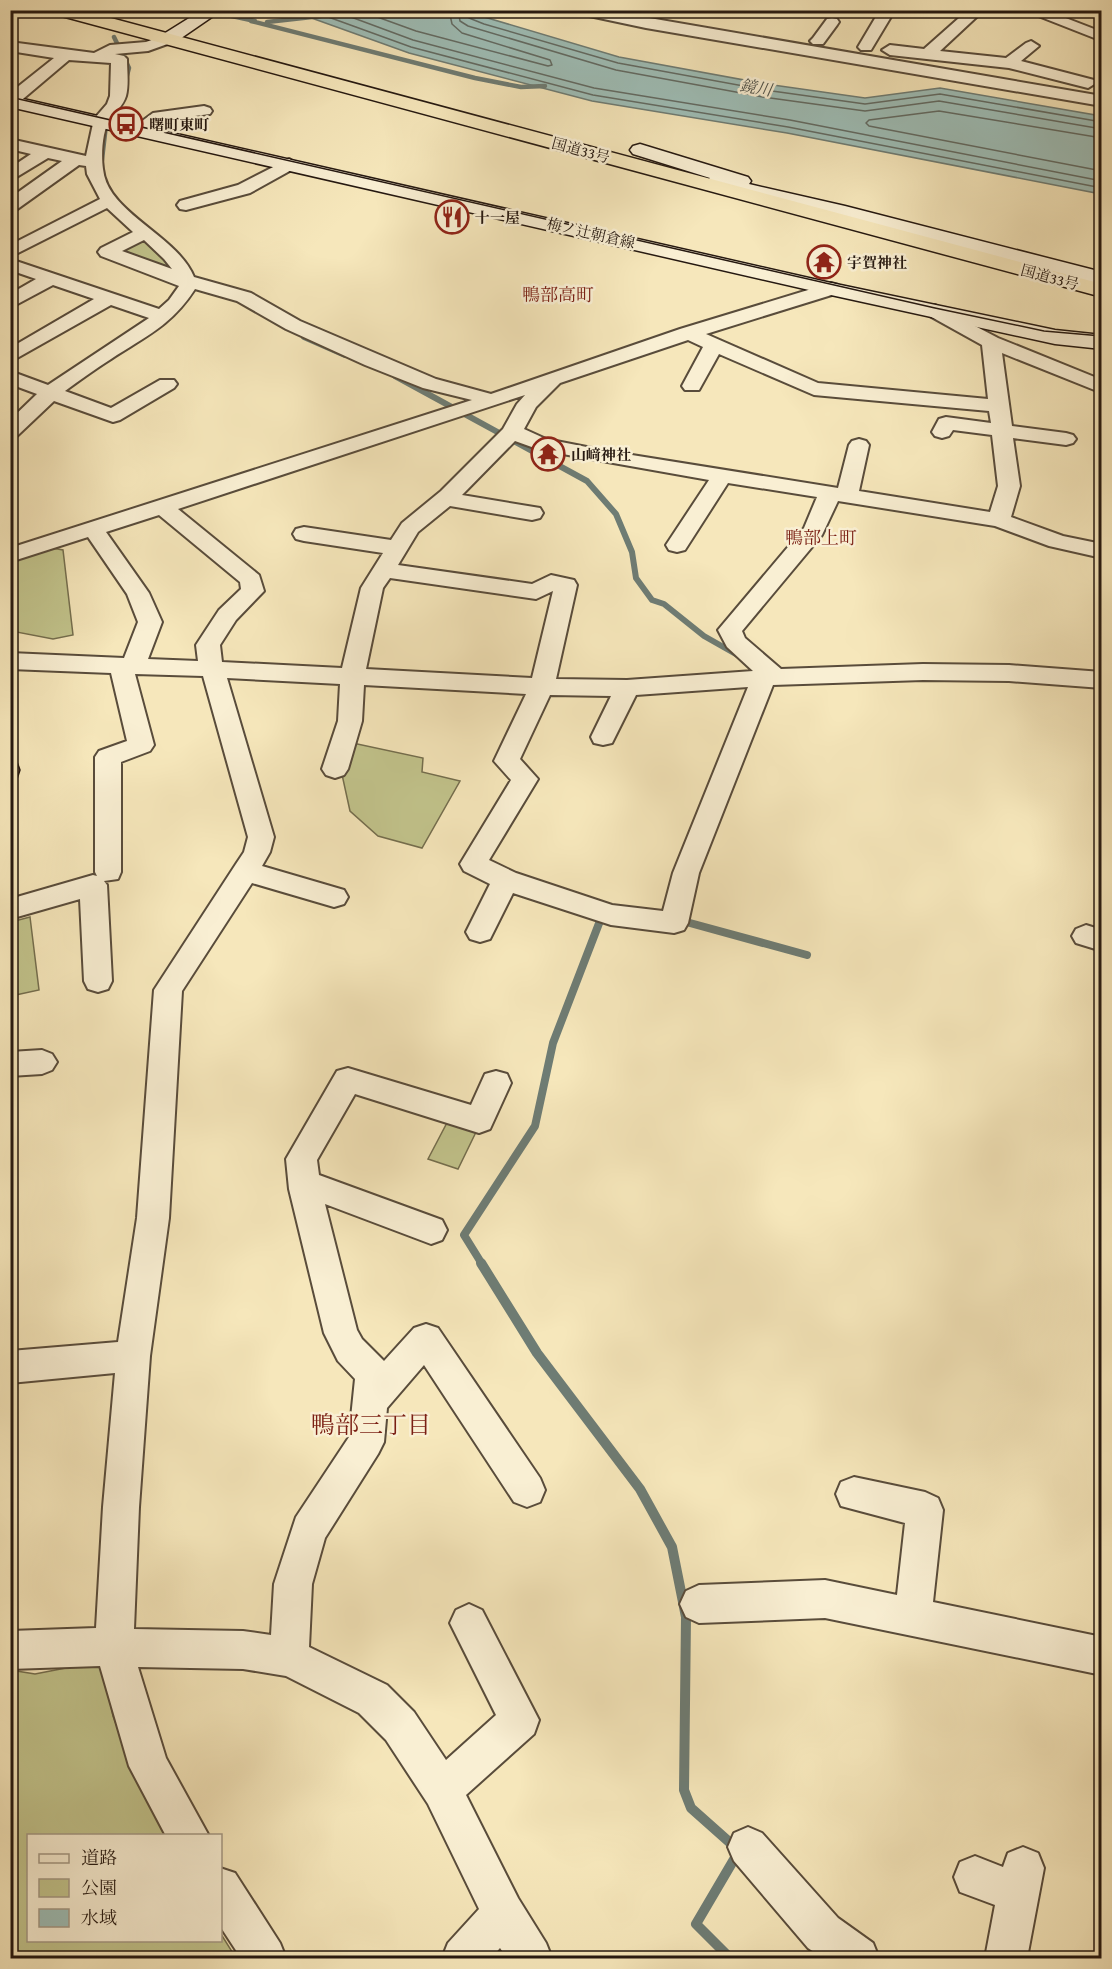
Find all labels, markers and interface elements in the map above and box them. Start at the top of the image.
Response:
water label: 鏡川 [738,72,776,102]
bus stop icon: 曙町東町 [108,106,144,142]
place label: 曙町東町 [149,114,209,135]
street label: 国道33号 [550,132,612,168]
restaurant icon: 十一屋 [434,199,470,235]
place label: 十一屋 [475,207,520,228]
street label: 梅ノ辻朝倉線 [545,213,637,253]
temple icon: 宇賀神社 [806,244,842,280]
place label: 宇賀神社 [847,252,907,273]
street label: 国道33号 [1019,259,1081,295]
district label: 鴨部高町 [522,281,594,308]
temple icon: 山﨑神社 [530,436,566,472]
place label: 山﨑神社 [571,444,631,465]
district label: 鴨部上町 [785,524,857,551]
district label: 鴨部三丁目 [311,1407,431,1442]
legend [27,1834,222,1942]
text: 道路 [81,1844,117,1871]
text: 公園 [81,1874,117,1901]
text: 水域 [81,1904,117,1931]

